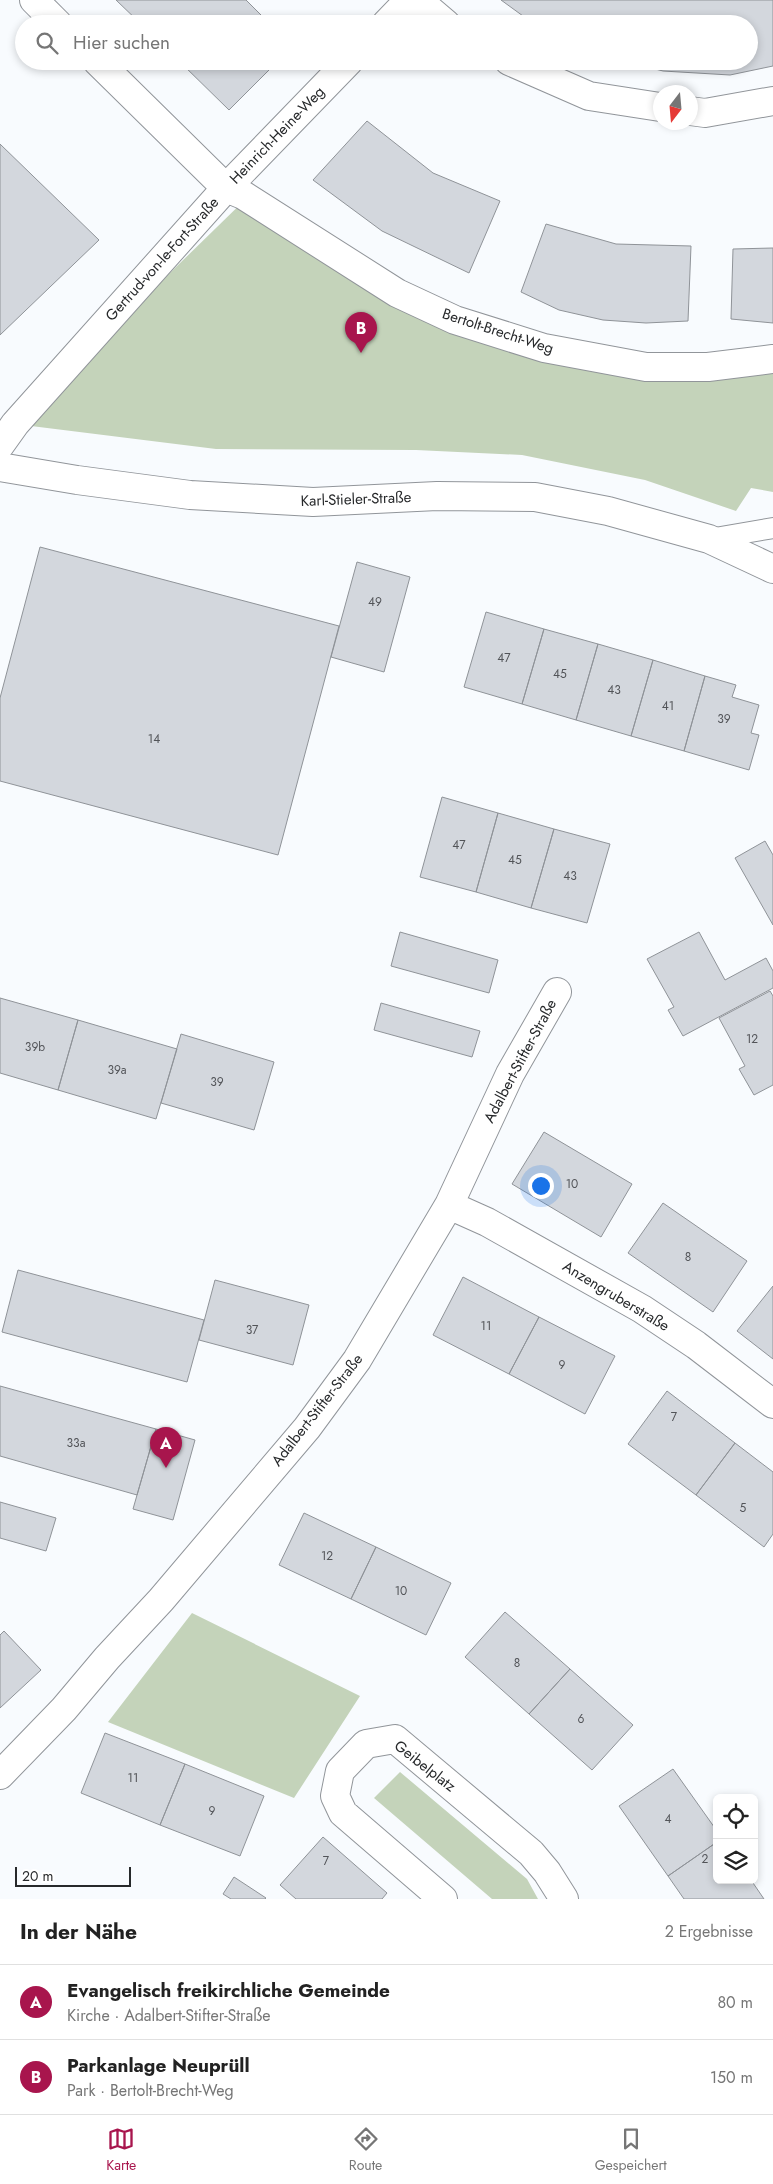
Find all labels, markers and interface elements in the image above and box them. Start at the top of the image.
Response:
search box [15,15,758,70]
icon: search [33,29,61,57]
text: Hier suchen [73,29,170,56]
street label: Heinrich-Heine-Weg [224,81,330,189]
north arrow [653,85,698,130]
street label: Gertrud-von-le-Fort-Straße [100,192,224,326]
street label: Bertolt-Brecht-Weg [439,303,557,359]
pin: B [345,312,377,353]
street label: Karl-Stieler-Straße [300,486,412,512]
house number: 49 [368,593,382,611]
house number: 47 [497,649,511,667]
house number: 45 [553,665,567,683]
house number: 43 [607,681,621,699]
house number: 41 [662,697,674,715]
house number: 39 [717,710,731,728]
house number: 14 [148,730,160,748]
house number: 47 [452,836,466,854]
house number: 45 [508,851,522,869]
house number: 43 [563,867,577,885]
street label: Adalbert-Stifter-Straße [478,995,562,1127]
house number: 12 [746,1030,758,1048]
house number: 39b [25,1038,45,1056]
house number: 39a [108,1061,127,1079]
house number: 39 [210,1073,224,1091]
your location [528,1173,554,1199]
house number: 10 [566,1175,578,1193]
house number: 8 [685,1248,691,1266]
street label: Anzengruberstraße [558,1255,674,1337]
house number: 11 [481,1317,491,1335]
house number: 37 [246,1321,259,1339]
street label: Adalbert-Stifter-Straße [266,1349,368,1471]
house number: 9 [559,1356,566,1374]
house number: 7 [671,1408,678,1426]
pin: A [150,1427,182,1468]
house number: 33a [67,1434,86,1452]
house number: 5 [740,1499,747,1517]
house number: 12 [321,1547,333,1565]
house number: 10 [395,1582,407,1600]
house number: 8 [514,1654,520,1672]
house number: 6 [578,1710,585,1728]
street label: Geibelplatz [390,1735,460,1797]
house number: 11 [128,1769,138,1787]
map controls [713,1794,758,1884]
button: locate [713,1794,758,1839]
house number: 9 [209,1802,216,1820]
house number: 4 [665,1810,672,1828]
button: layers [713,1839,758,1884]
house number: 2 [702,1850,709,1868]
house number: 7 [323,1852,330,1870]
scale bar [15,1864,131,1887]
text: 20 m [22,1866,54,1886]
text: In der Nähe [20,1917,137,1947]
text: 2 Ergebnisse [665,1920,753,1943]
text: Evangelisch freikirchliche Gemeinde [67,1977,390,2004]
text: A [30,1991,42,2014]
text: 80 m [717,1991,753,2014]
text: Kirche · Adalbert-Stifter-Straße [67,2004,271,2027]
text: Parkanlage Neuprüll [67,2052,250,2079]
text: B [31,2066,41,2089]
text: 150 m [710,2066,753,2089]
text: Park · Bertolt-Brecht-Weg [67,2079,234,2102]
tab: Karte [106,2125,136,2175]
tab: Route [349,2125,382,2175]
tab: Gespeichert [595,2125,667,2175]

